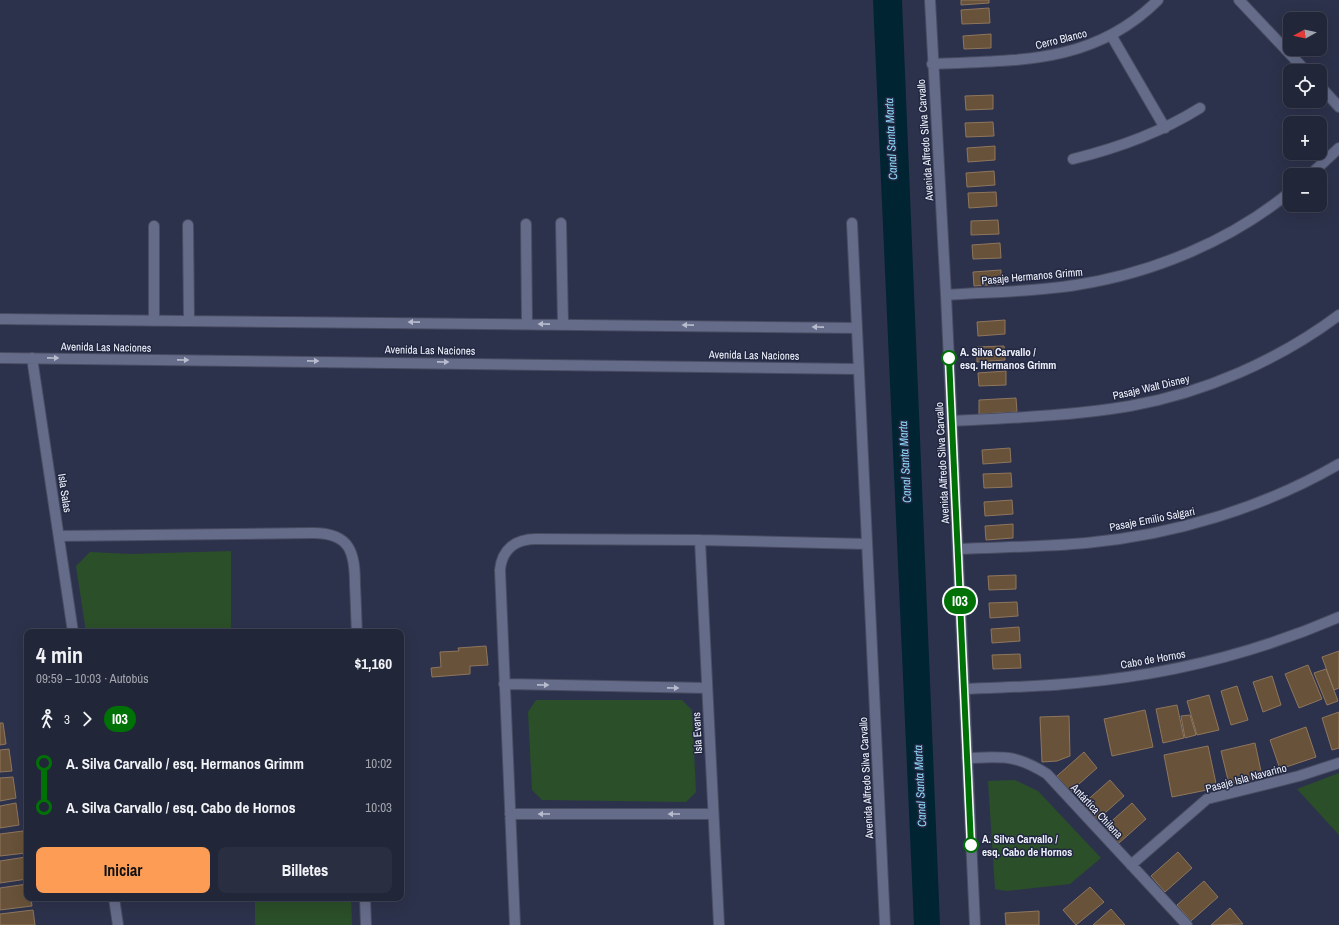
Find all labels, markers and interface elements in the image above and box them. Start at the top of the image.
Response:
north arrow [1283,12,1327,56]
map controls [1283,12,1327,212]
street label: Cerro Blanco [1034,26,1088,52]
button: locate [1283,64,1327,108]
street label: Avenida Alfredo Silva Carvallo [914,79,936,202]
water label: Canal Santa Marta [881,97,901,180]
button: + [1283,116,1327,160]
button: − [1283,168,1327,212]
street label: Pasaje Hermanos Grimm [981,265,1083,287]
one-way arrow [407,319,420,325]
one-way arrow [537,321,550,327]
one-way arrow [681,322,694,328]
one-way arrow [811,324,824,330]
street label: Avenida Las Naciones [60,339,152,355]
street label: Avenida Las Naciones [384,342,476,358]
place label: A. Silva Carvallo / esq. Hermanos Grimm [960,345,1056,372]
street label: Avenida Las Naciones [708,347,800,363]
marker: A. Silva Carvallo / esq. Hermanos Grimm [941,350,957,366]
one-way arrow [47,355,60,361]
one-way arrow [177,357,190,363]
one-way arrow [307,358,320,364]
one-way arrow [437,359,449,366]
street label: Pasaje Walt Disney [1111,371,1191,403]
street label: Avenida Alfredo Silva Carvallo [932,402,952,525]
water label: Canal Santa Marta [895,420,915,503]
street label: Isla Salas [55,473,75,514]
street label: Pasaje Emilio Salgari [1108,504,1196,534]
line badge: I03 [937,588,983,614]
text: I03 [952,592,968,610]
text: 4 min [36,640,83,670]
street label: Cabo de Hornos [1119,646,1187,672]
text: $1,160 [354,653,392,674]
text: 09:59 – 10:03 · Autobús [36,670,149,687]
one-way arrow [537,682,550,688]
one-way arrow [667,685,680,691]
icon: walk [36,708,58,730]
icon: forward [76,708,98,730]
text: I03 [112,710,128,728]
text: 3 [64,711,70,728]
street label: Isla Evans [689,711,705,754]
street label: Avenida Alfredo Silva Carvallo [856,717,876,840]
water label: Canal Santa Marta [910,744,930,827]
text: A. Silva Carvallo / esq. Hermanos Grimm [66,753,304,774]
text: 10:02 [365,755,392,772]
street label: Pasaje Isla Navarino [1204,760,1288,796]
street label: Antártica Chilena [1067,780,1126,841]
text: A. Silva Carvallo / esq. Cabo de Hornos [66,797,296,818]
text: 10:03 [365,799,392,816]
one-way arrow [537,811,550,817]
one-way arrow [667,811,680,817]
place label: A. Silva Carvallo / esq. Cabo de Hornos [982,832,1072,859]
marker: A. Silva Carvallo / esq. Cabo de Hornos [963,837,979,853]
button: Iniciar [36,847,210,893]
button: Billetes [218,847,392,893]

